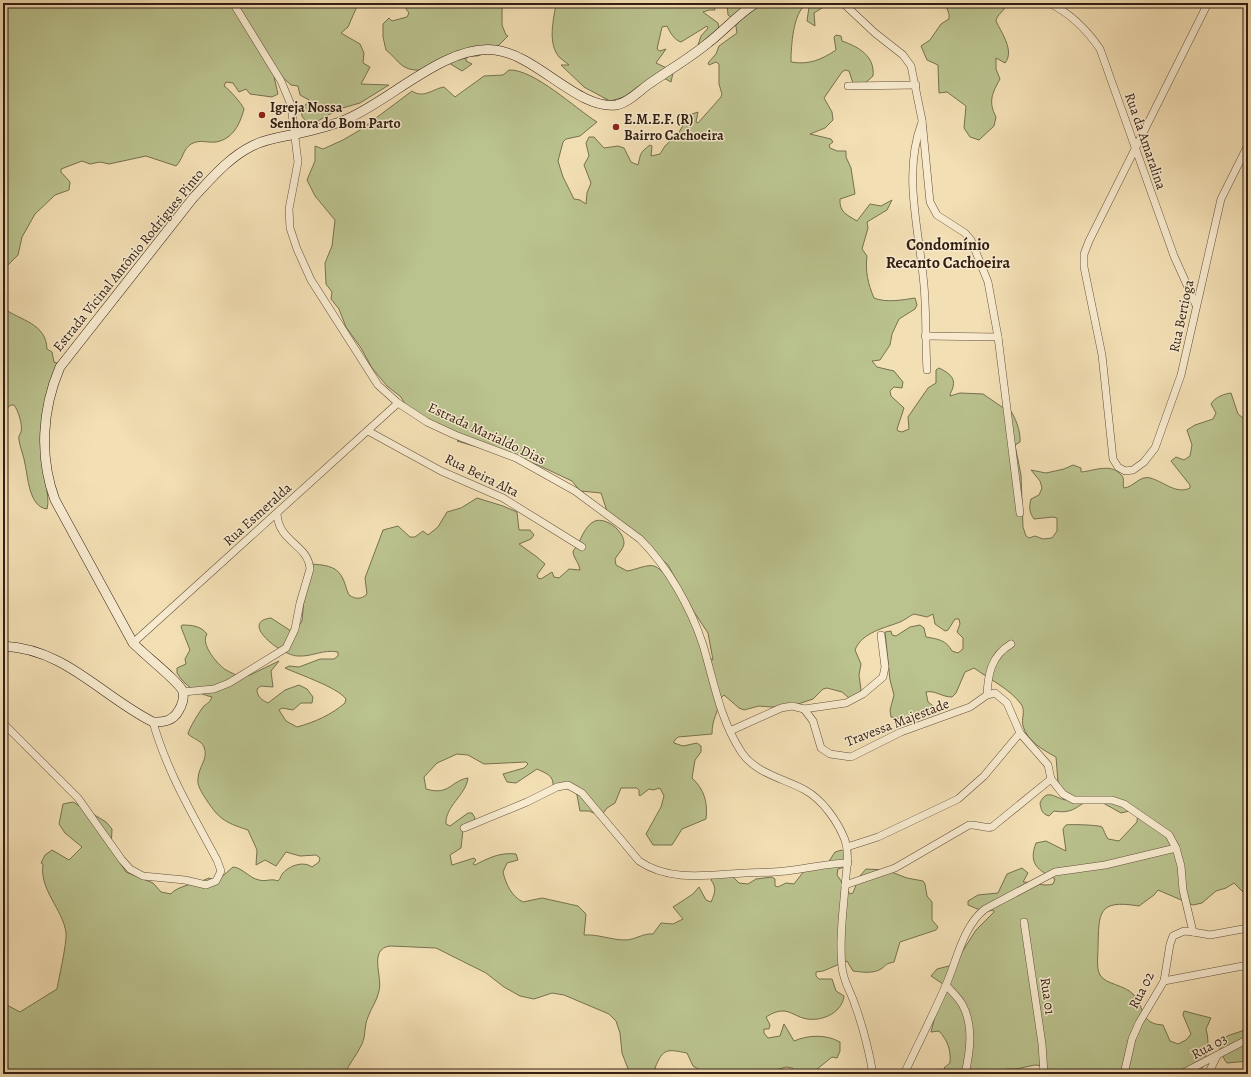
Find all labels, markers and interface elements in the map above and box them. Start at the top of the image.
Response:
street label: Rua da Amaralina [1120,90,1171,193]
place label: Igreja Nossa Senhora do Bom Parto [270,98,401,133]
marker: Igreja Nossa Senhora do Bom Parto [257,110,267,120]
place label: E.M.E.F. (R) Bairro Cachoeira [624,110,724,145]
marker: E.M.E.F. (R) Bairro Cachoeira [611,122,621,132]
street label: Estrada Vicinal Antônio Rodrigues Pinto [49,165,208,356]
district label: Condomínio Recanto Cachoeira [886,234,1011,274]
street label: Rua Bertioga [1165,278,1199,354]
street label: Estrada Marialdo Dias [425,398,549,469]
street label: Rua Beira Alta [441,449,523,502]
street label: Rua Esmeralda [219,478,296,550]
street label: Travessa Majestade [842,694,952,751]
street label: Rua 02 [1124,968,1159,1012]
street label: Rua 01 [1036,976,1060,1016]
street label: Rua 03 [1188,1029,1231,1064]

